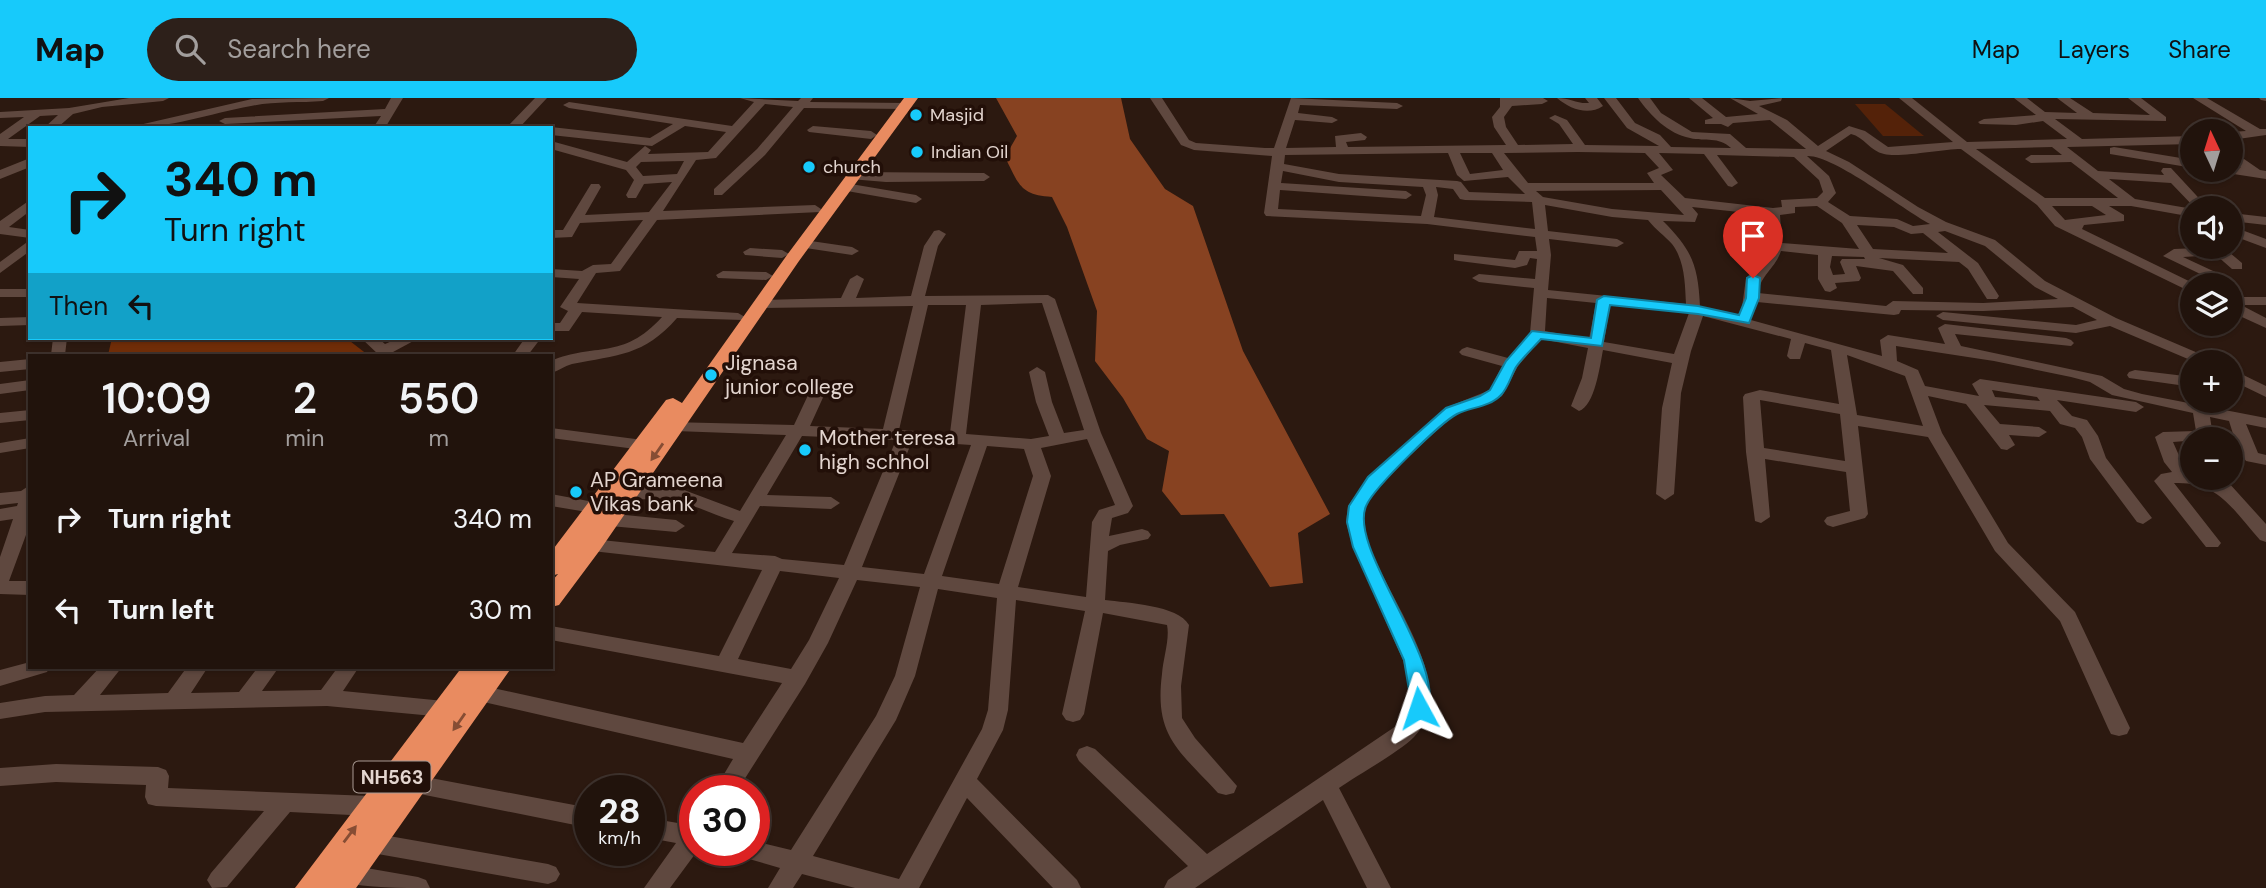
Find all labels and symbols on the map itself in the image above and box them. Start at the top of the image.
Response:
place label: Masjid [930,103,984,127]
marker: Masjid [908,107,924,123]
north arrow [2180,119,2244,182]
place label: Indian Oil [931,140,1008,164]
marker: Indian Oil [909,144,925,160]
place label: church [823,155,881,179]
marker: church [801,159,817,175]
pin [1723,206,1783,278]
place label: Jignasa junior college [724,349,854,401]
marker: Jignasa junior college [703,367,719,383]
place label: Mother teresa high schhol [819,424,955,476]
marker: Mother teresa high schhol [797,442,813,458]
one-way arrow [650,443,664,461]
place label: AP Grameena Vikas bank [590,466,723,518]
marker: AP Grameena Vikas bank [568,484,584,500]
position arrow [1382,671,1456,745]
one-way arrow [452,713,466,731]
road number: NH563 [354,762,430,792]
speed limit sign: 30 [679,775,770,866]
one-way arrow [343,825,357,843]

